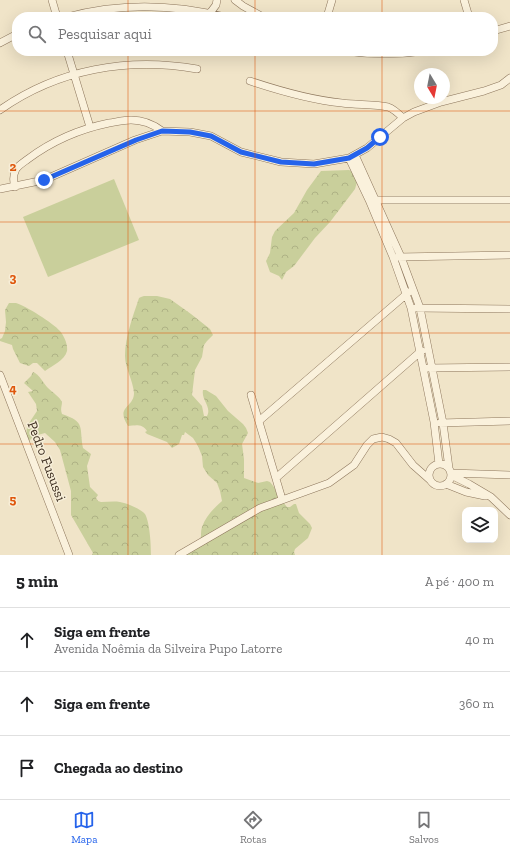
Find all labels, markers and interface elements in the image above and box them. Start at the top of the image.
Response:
search box [12,12,498,56]
icon: search [26,23,48,45]
text: Pesquisar aqui [58,25,152,43]
north arrow [414,68,450,104]
route start [371,128,389,146]
text: 2 [10,159,17,174]
route end [35,171,53,189]
text: 3 [10,270,17,285]
text: 4 [9,381,17,396]
street label: Pedro Fusussi [24,419,70,504]
text: 5 [10,492,17,507]
map controls [462,507,498,543]
button: layers [462,507,498,543]
text: 5 min [16,571,58,591]
text: A pé · 400 m [425,574,494,589]
text: Siga em frente [54,623,150,641]
icon: ahead [16,629,38,651]
text: 40 m [465,632,494,647]
text: Avenida Noêmia da Silveira Pupo Latorre [54,641,282,656]
icon: ahead [16,693,38,715]
text: Siga em frente [54,695,150,713]
text: 360 m [459,696,494,711]
icon: arrive [16,757,38,779]
text: Chegada ao destino [54,759,183,777]
tab: Mapa [71,809,98,846]
tab: Rotas [240,809,266,846]
tab: Salvos [409,809,439,846]

